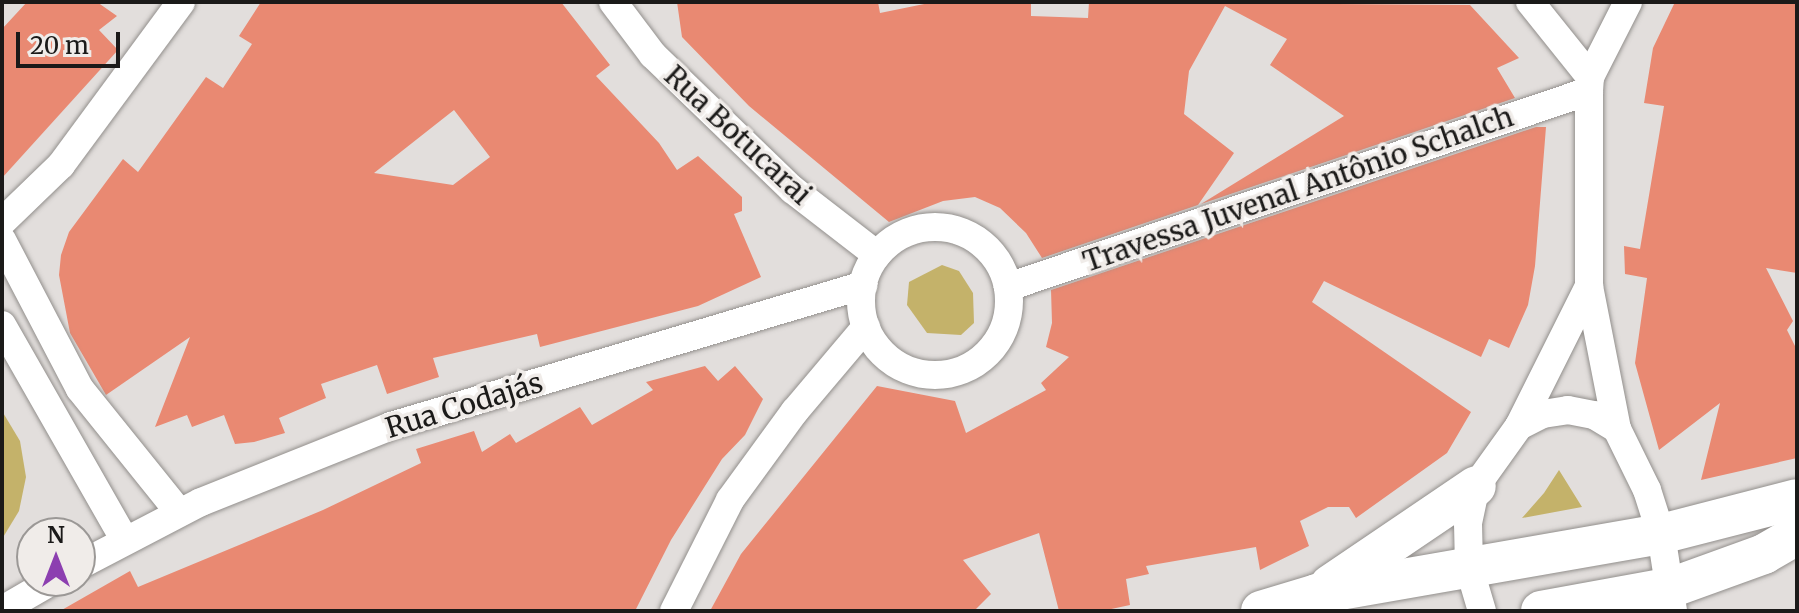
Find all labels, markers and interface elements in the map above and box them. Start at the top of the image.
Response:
scale bar [20,16,124,66]
text: 20 m [30,30,89,61]
street label: Rua Botucarai [658,59,818,211]
street label: Travessa Juvenal Antônio Schalch [1079,99,1517,279]
street label: Rua Codajás [381,365,547,445]
north arrow [16,517,96,597]
text: N [47,521,65,549]

